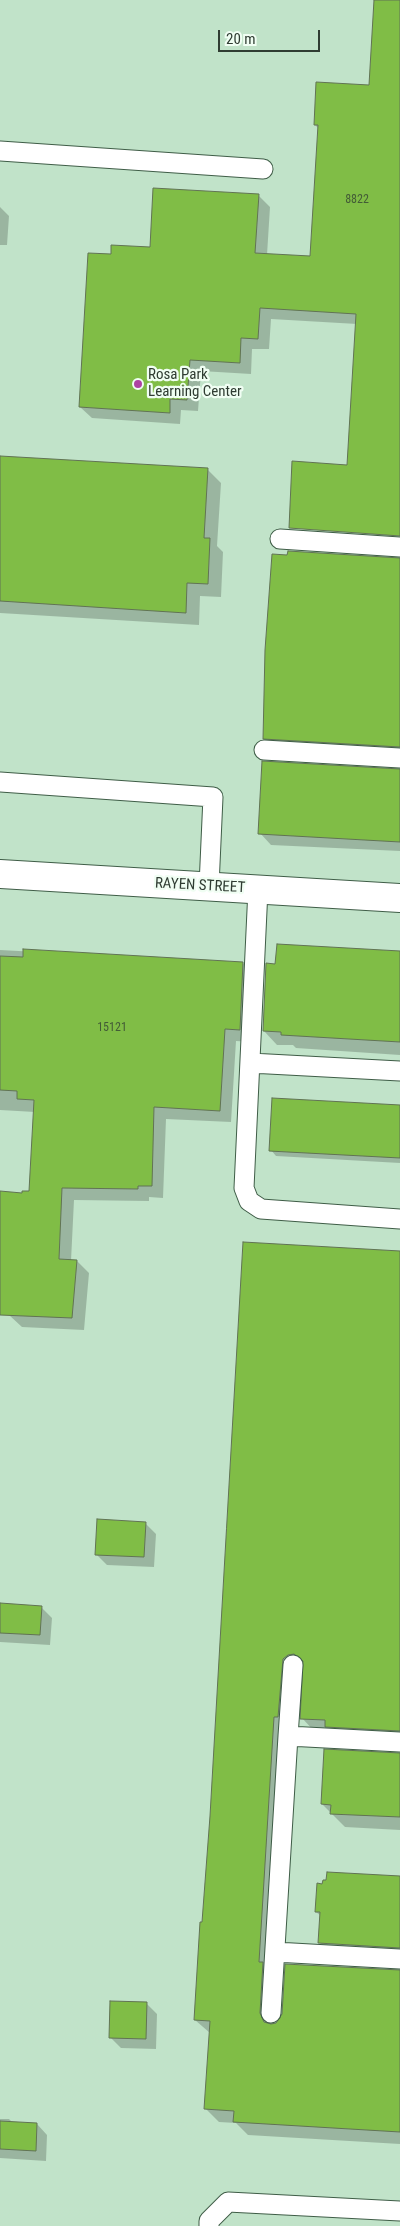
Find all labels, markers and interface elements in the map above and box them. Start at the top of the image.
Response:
scale bar [220,20,322,52]
text: 20 m [226,30,256,48]
house number: 8822 [345,193,369,207]
place label: Rosa Park Learning Center [148,366,242,401]
marker: Rosa Park Learning Center [132,378,144,390]
street label: RAYEN STREET [154,875,246,897]
house number: 15121 [97,1021,127,1035]

